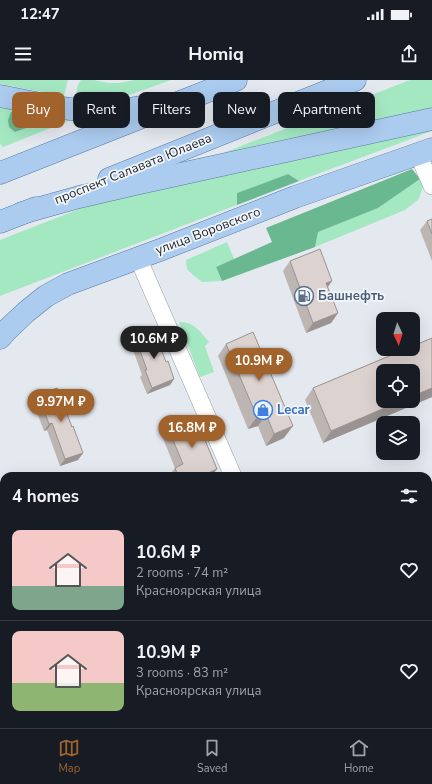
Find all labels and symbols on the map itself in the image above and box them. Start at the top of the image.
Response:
street label: проспект Салавата Юлаева [52,129,214,209]
street label: улица Воровского [153,203,263,259]
fuel station icon: Башнефть [293,285,315,307]
place label: Башнефть [318,287,384,305]
north arrow [376,312,420,356]
pin: 10.6M ₽ [117,326,191,360]
pin: 10.9M ₽ [222,348,296,382]
pin: 9.97M ₽ [24,389,98,423]
shop icon: Lecar [252,399,274,421]
place label: Lecar [277,401,310,419]
pin: 16.8M ₽ [155,415,229,449]

